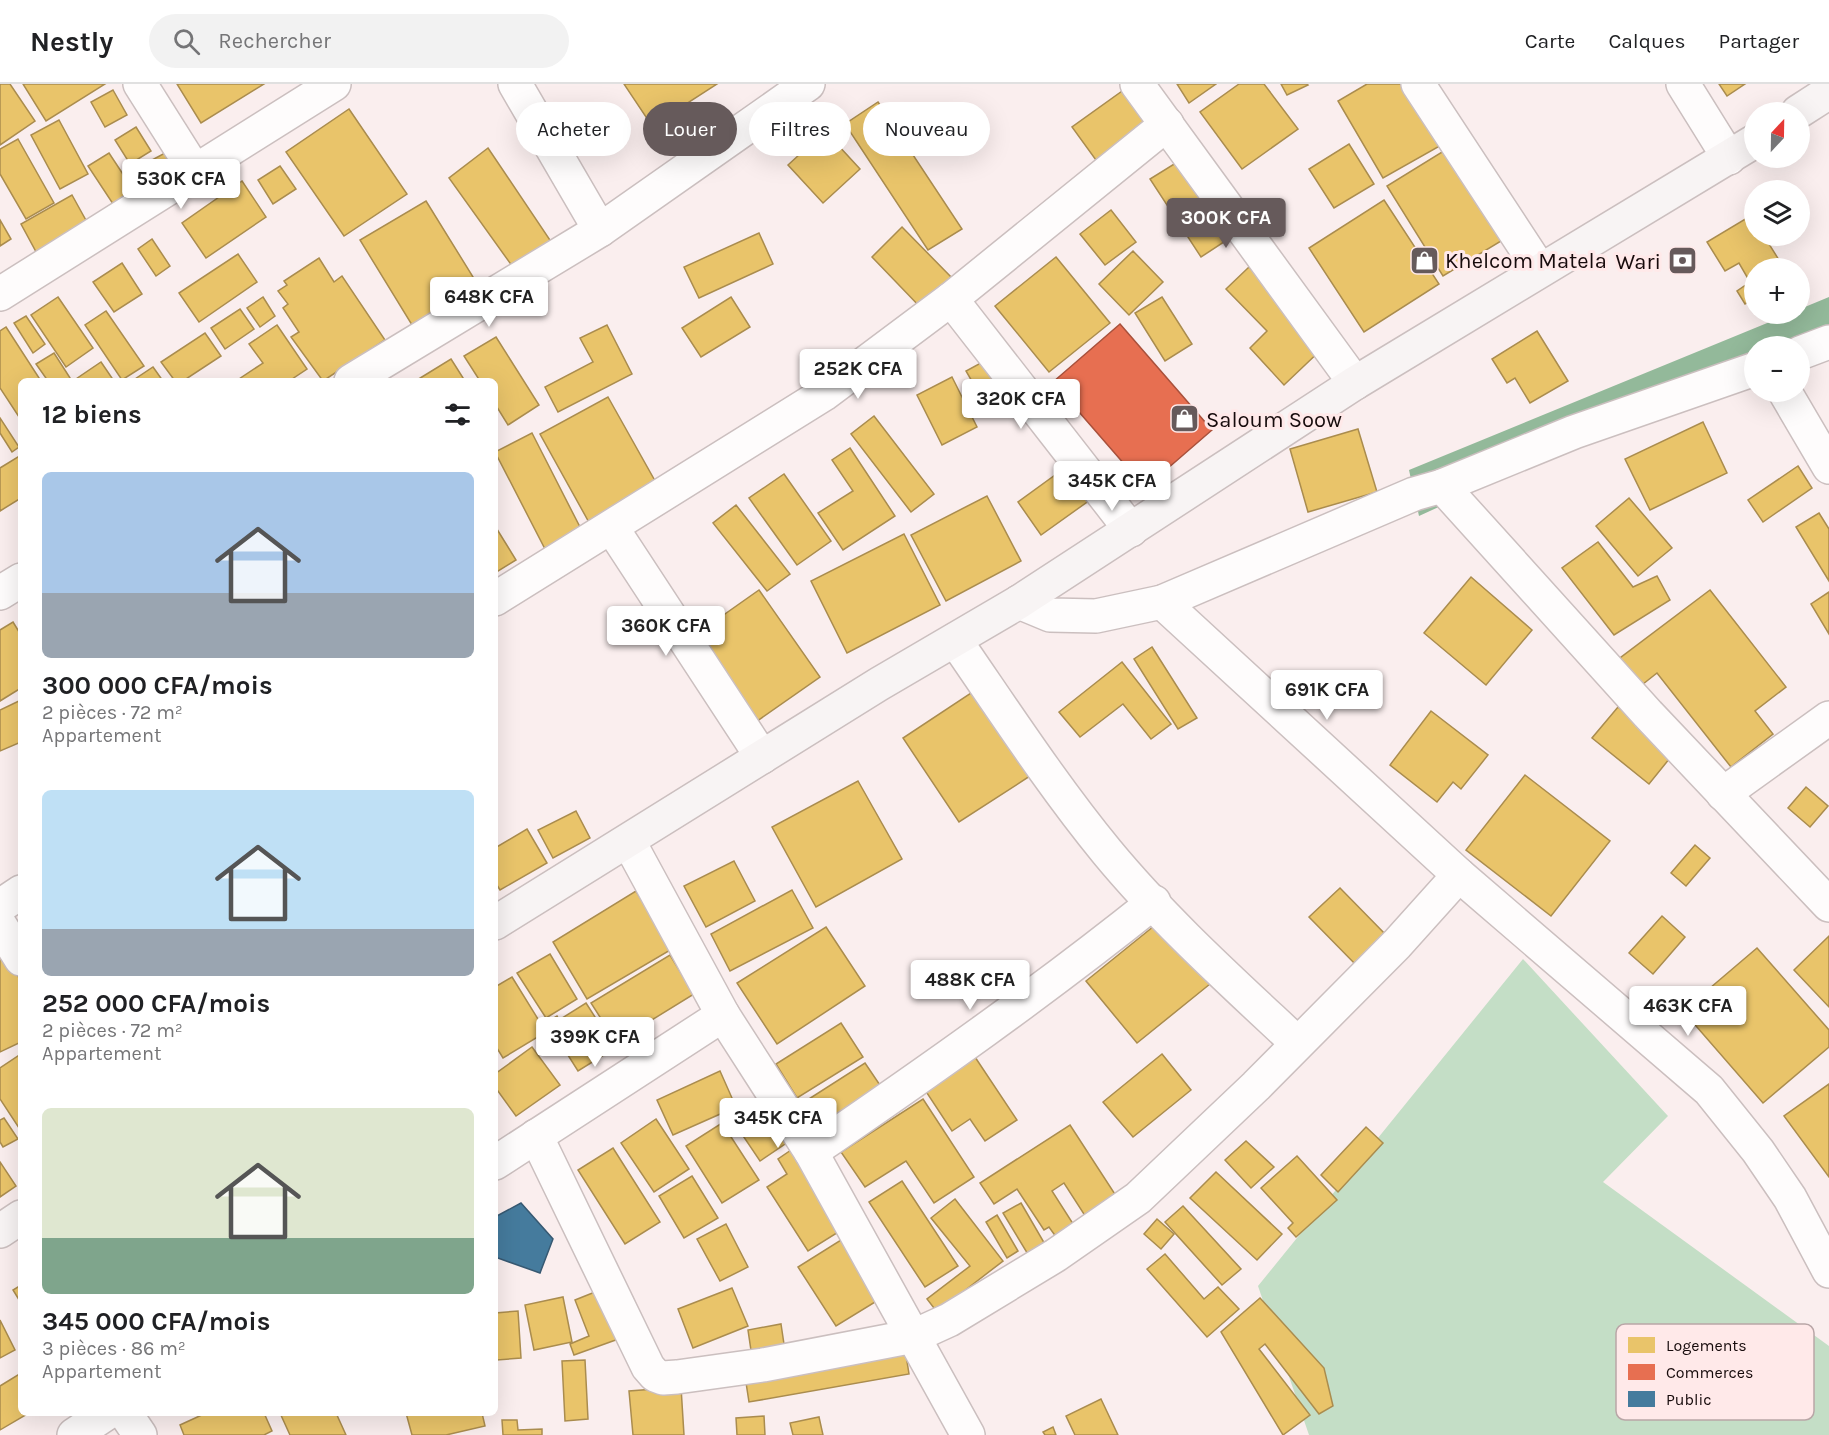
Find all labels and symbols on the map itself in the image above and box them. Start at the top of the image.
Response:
north arrow [1744,102,1810,168]
pin: 530K CFA [119,159,243,210]
pin: 300K CFA [1164,198,1288,249]
shop icon: Khelcom Matela [1408,244,1440,276]
bank icon: Wari [1666,245,1698,277]
place label: Khelcom Matela [1445,248,1607,274]
place label: Wari [1615,249,1661,275]
pin: 648K CFA [427,277,551,328]
pin: 252K CFA [796,349,920,400]
pin: 320K CFA [959,379,1083,430]
shop icon: Saloum Soow [1169,403,1201,435]
place label: Saloum Soow [1206,407,1342,433]
pin: 345K CFA [1050,461,1174,512]
pin: 360K CFA [604,606,728,657]
pin: 691K CFA [1265,670,1389,721]
pin: 488K CFA [908,960,1032,1011]
pin: 463K CFA [1626,986,1750,1037]
pin: 399K CFA [533,1017,657,1068]
pin: 345K CFA [716,1098,840,1149]
legend [1616,1324,1814,1420]
text: Logements [1666,1336,1747,1355]
text: Commerces [1666,1363,1753,1382]
text: Public [1666,1390,1712,1409]

